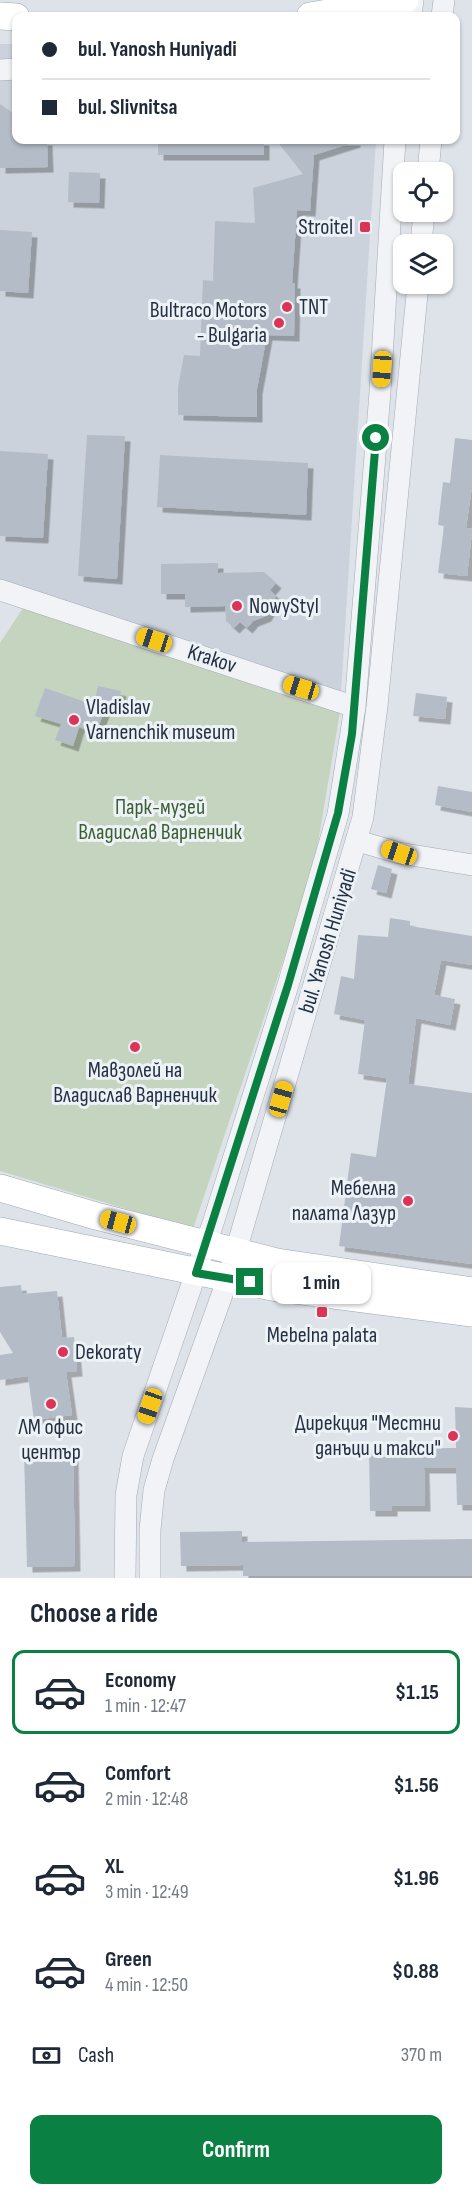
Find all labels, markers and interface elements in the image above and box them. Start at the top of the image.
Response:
text: bul. Yanosh Huniyadi [78,36,237,63]
text: bul. Slivnitsa [78,94,177,121]
map controls [393,162,453,294]
button: locate [393,162,453,222]
place label: Stroitel [298,214,353,241]
marker: Stroitel [358,220,372,234]
button: layers [393,234,453,294]
place label: TNT [299,294,328,321]
place label: Bultraco Motors - Bulgaria [150,297,267,349]
marker: TNT [280,300,294,314]
marker: Bultraco Motors - Bulgaria [272,316,286,330]
car [372,350,392,388]
route start [362,424,389,451]
place label: NowyStyl [249,593,319,620]
marker: NowyStyl [230,599,244,613]
car [134,626,174,654]
street label: Krakov [184,638,240,680]
car [281,674,321,702]
place label: Vladislav Varnenchik museum [86,694,235,746]
marker: Vladislav Varnenchik museum [67,713,81,727]
park label: Парк-музей Владислав Варненчик [78,794,243,846]
car [379,839,419,867]
street label: bul. Yanosh Huniyadi [293,865,363,1017]
marker: Мавзолей на Владислав Варненчик [128,1040,142,1054]
place label: Мавзолей на Владислав Варненчик [53,1057,218,1109]
car [267,1079,295,1119]
place label: Мебелна палата Лазур [292,1175,396,1227]
marker: Мебелна палата Лазур [401,1194,415,1208]
car [98,1209,138,1235]
callout: 1 min [271,1261,370,1303]
route end [236,1268,263,1295]
text: 1 min [303,1271,340,1295]
marker: Mebelna palata [315,1305,329,1319]
place label: Mebelna palata [267,1322,377,1349]
place label: Dekoraty [75,1339,142,1366]
marker: Dekoraty [56,1345,70,1359]
car [136,1386,164,1426]
marker: ЛМ офис център [44,1397,58,1411]
place label: Дирекция "Местни данъци и такси" [295,1410,441,1462]
place label: ЛМ офис център [18,1414,83,1466]
marker: Дирекция "Местни данъци и такси" [446,1429,460,1443]
text: Choose a ride [30,1598,158,1630]
icon: car [33,1665,87,1719]
text: Economy [105,1667,176,1694]
text: $1.15 [395,1679,439,1706]
text: 1 min · 12:47 [105,1694,186,1718]
icon: car [33,1758,87,1812]
text: Comfort [105,1760,171,1787]
text: $1.56 [394,1772,439,1799]
text: 2 min · 12:48 [105,1787,188,1811]
icon: car [33,1851,87,1905]
text: XL [105,1853,124,1880]
text: $1.96 [393,1865,439,1892]
text: 3 min · 12:49 [105,1880,189,1904]
icon: car [33,1944,87,1998]
text: Green [105,1946,152,1973]
text: $0.88 [392,1958,439,1985]
text: 4 min · 12:50 [105,1973,188,1997]
icon: cash [30,2039,63,2072]
text: Cash [78,2042,114,2069]
text: 370 m [401,2043,442,2067]
button: Confirm [30,2115,442,2184]

